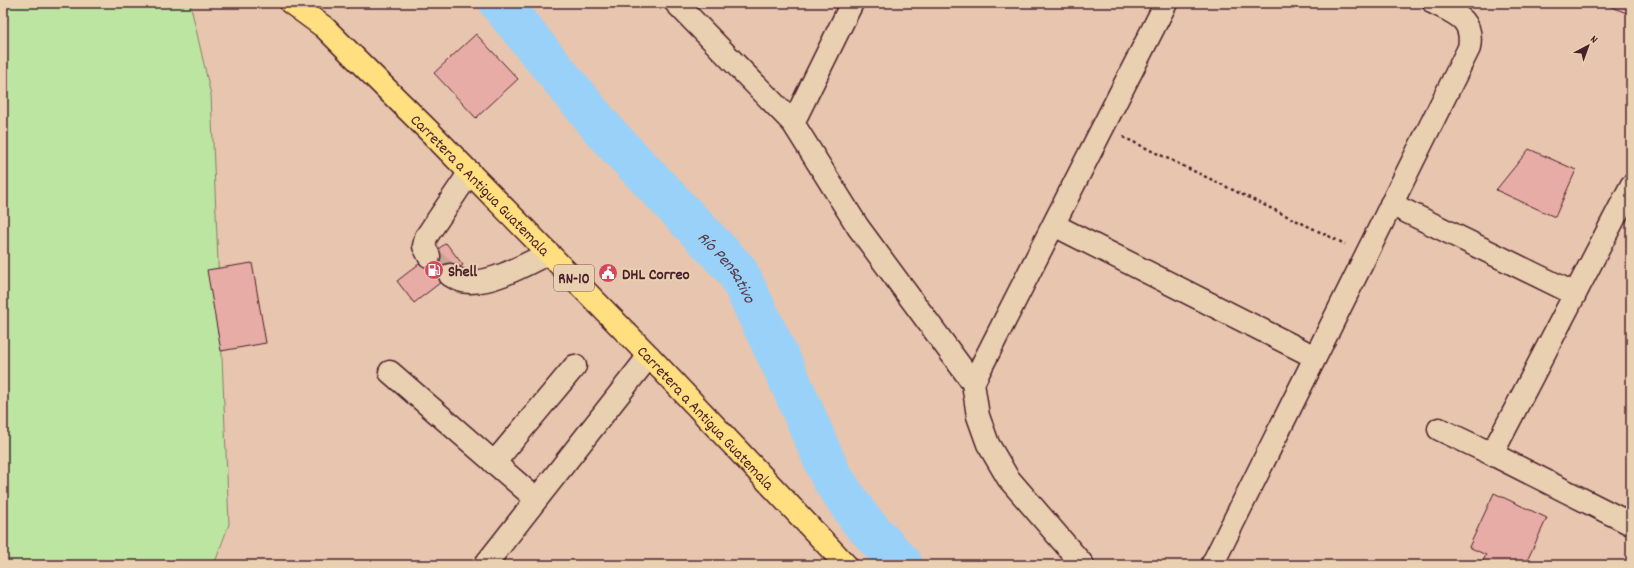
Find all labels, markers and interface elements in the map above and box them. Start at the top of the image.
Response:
north arrow [1568,26,1608,66]
text: N [1586,32,1601,48]
street label: Carretera a Antigua Guatemala [404,110,555,263]
water label: Río Pensativo [691,227,760,309]
fuel station icon: Shell [423,259,445,281]
place label: Shell [448,261,477,284]
public building icon: DHL Correo [597,262,619,284]
place label: DHL Correo [622,264,690,287]
road number: RN-10 [554,265,594,291]
street label: Carretera a Antigua Guatemala [631,341,779,496]

